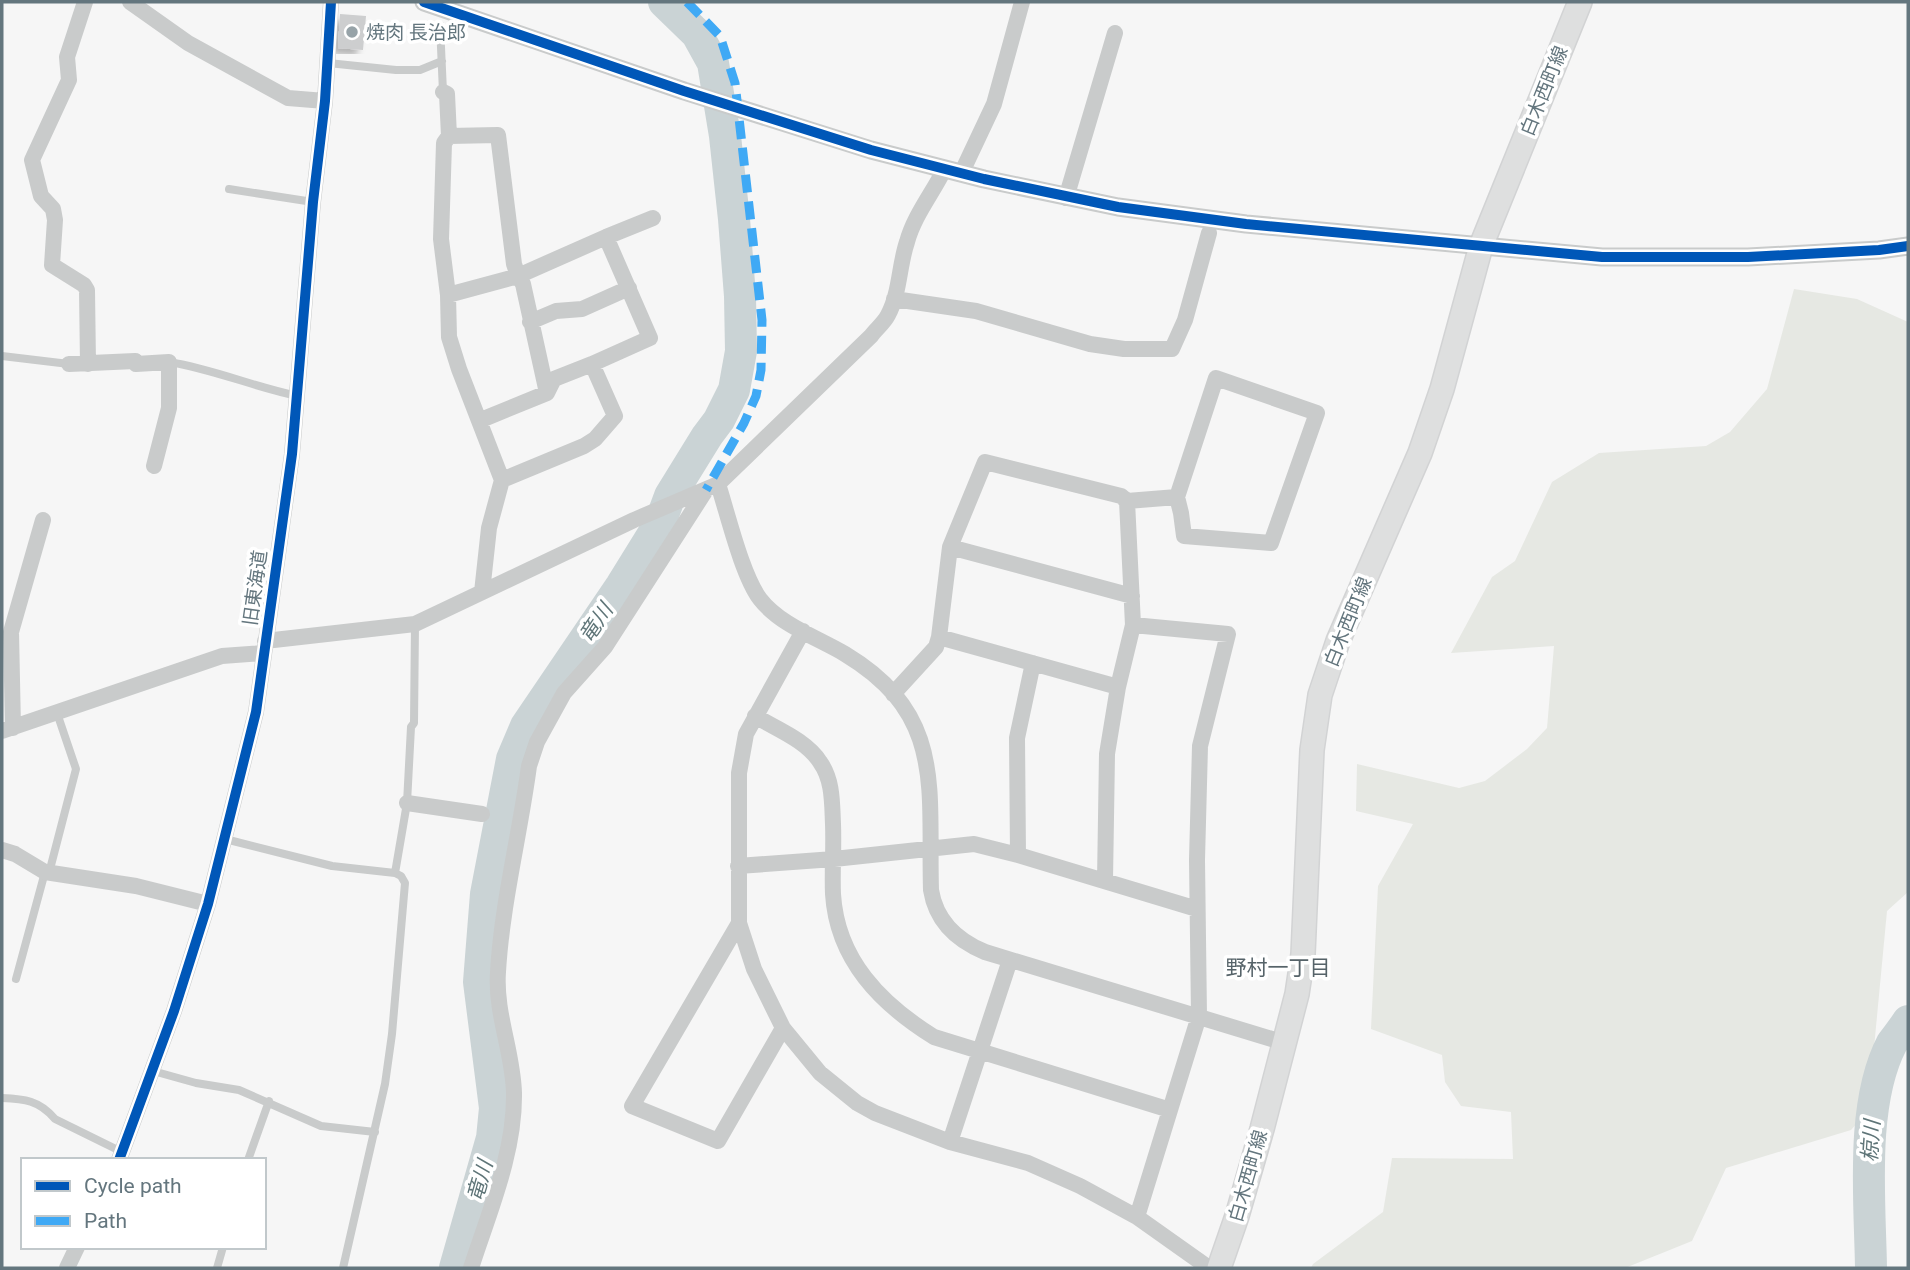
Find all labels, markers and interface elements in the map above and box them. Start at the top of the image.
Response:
place label: 焼肉 長治郎 [366,21,466,44]
marker: 焼肉 長治郎 [344,24,360,40]
street label: 白木西町線 [1516,43,1572,139]
street label: 旧東海道 [238,549,272,627]
street label: 白木西町線 [1320,574,1376,670]
water label: 竜川 [574,597,619,647]
district label: 野村一丁目 [1226,956,1331,980]
water label: 椋川 [1858,1117,1885,1163]
street label: 白木西町線 [1224,1127,1272,1225]
water label: 竜川 [463,1156,498,1204]
legend [21,1158,266,1249]
text: Cycle path [84,1174,182,1198]
text: Path [84,1209,127,1233]

